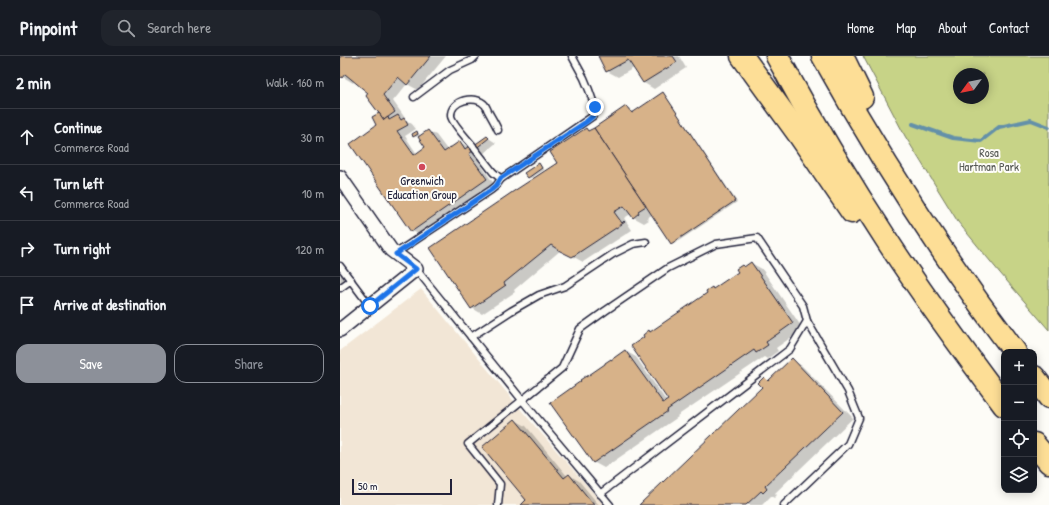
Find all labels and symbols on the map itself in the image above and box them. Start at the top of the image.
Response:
north arrow [953,68,989,104]
route end [586,98,604,116]
park label: Rosa Hartman Park [959,144,1019,175]
marker: Greenwich Education Group [417,162,427,172]
place label: Greenwich Education Group [387,172,457,203]
route start [361,297,379,315]
scale bar [352,477,452,496]

